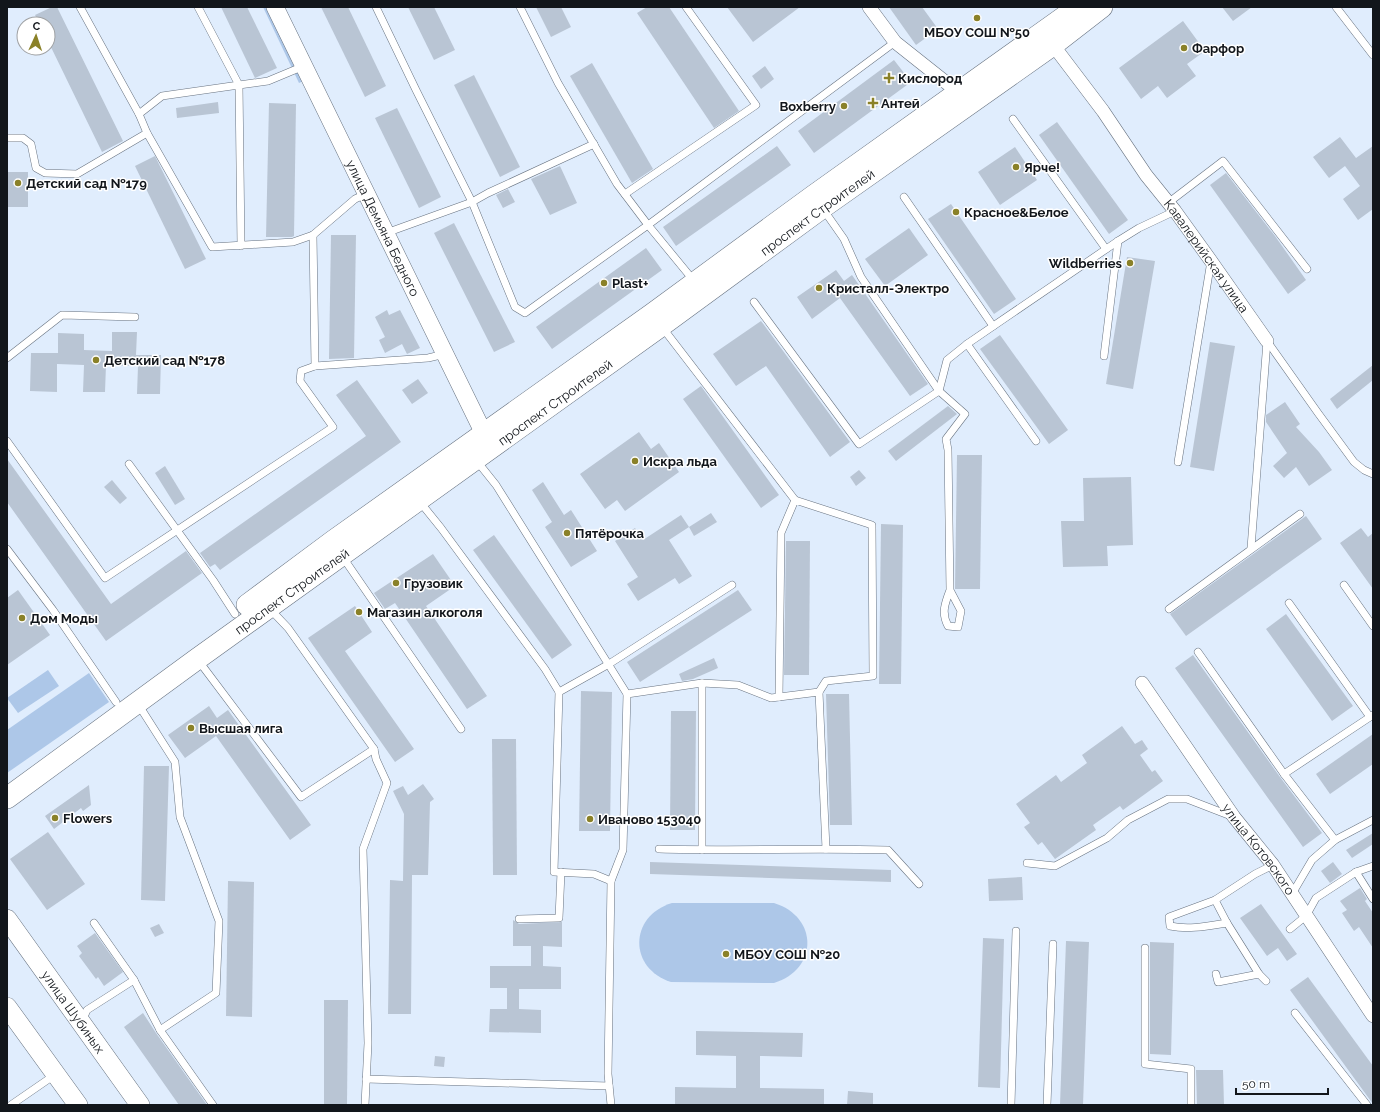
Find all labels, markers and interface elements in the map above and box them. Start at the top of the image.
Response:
marker: МБОУ СОШ №50 [972,13,982,23]
north arrow [16,16,56,56]
text: С [32,20,41,33]
place label: МБОУ СОШ №50 [924,25,1030,40]
place label: Фарфор [1192,41,1244,56]
marker: Фарфор [1179,43,1189,53]
place label: Кислород [898,71,962,86]
marker: Кислород [883,72,895,84]
place label: Антей [881,96,920,111]
marker: Антей [868,98,878,108]
place label: Boxberry [779,99,836,114]
marker: Boxberry [839,101,849,111]
street label: улица Демьяна Бедного [343,158,423,299]
place label: Ярче! [1024,160,1060,175]
marker: Ярче! [1011,162,1021,172]
street label: проспект Строителей [758,166,878,259]
place label: Детский сад №179 [26,176,147,191]
marker: Детский сад №179 [13,178,23,188]
street label: Кавалерийская улица [1161,197,1252,316]
place label: Красное&Белое [964,205,1069,220]
marker: Красное&Белое [951,207,961,217]
place label: Wildberries [1049,256,1123,271]
marker: Wildberries [1125,258,1135,268]
place label: Plast+ [612,276,649,291]
marker: Plast+ [599,278,609,288]
place label: Кристалл-Электро [827,281,949,296]
marker: Кристалл-Электро [814,283,824,293]
place label: Детский сад №178 [104,353,225,368]
marker: Детский сад №178 [91,355,101,365]
street label: проспект Строителей [495,357,615,449]
place label: Искра льда [643,454,717,469]
marker: Искра льда [630,456,640,466]
place label: Пятёрочка [575,526,645,541]
marker: Пятёрочка [562,528,572,538]
street label: проспект Строителей [232,545,352,637]
place label: Грузовик [404,576,464,591]
marker: Грузовик [391,578,401,588]
place label: Магазин алкоголя [367,605,483,620]
marker: Магазин алкоголя [354,607,364,617]
place label: Дом Моды [30,611,98,626]
marker: Дом Моды [17,613,27,623]
place label: Высшая лига [199,721,283,736]
marker: Высшая лига [186,723,196,733]
street label: улица Котовского [1219,801,1298,898]
place label: Flowers [63,811,113,826]
place label: Иваново 153040 [598,812,701,827]
marker: Flowers [50,813,60,823]
marker: Иваново 153040 [585,814,595,824]
place label: МБОУ СОШ №20 [734,947,840,962]
marker: МБОУ СОШ №20 [721,949,731,959]
street label: улица Шубиных [38,968,108,1057]
scale bar [1236,1070,1328,1096]
text: 50 m [1242,1077,1270,1091]

